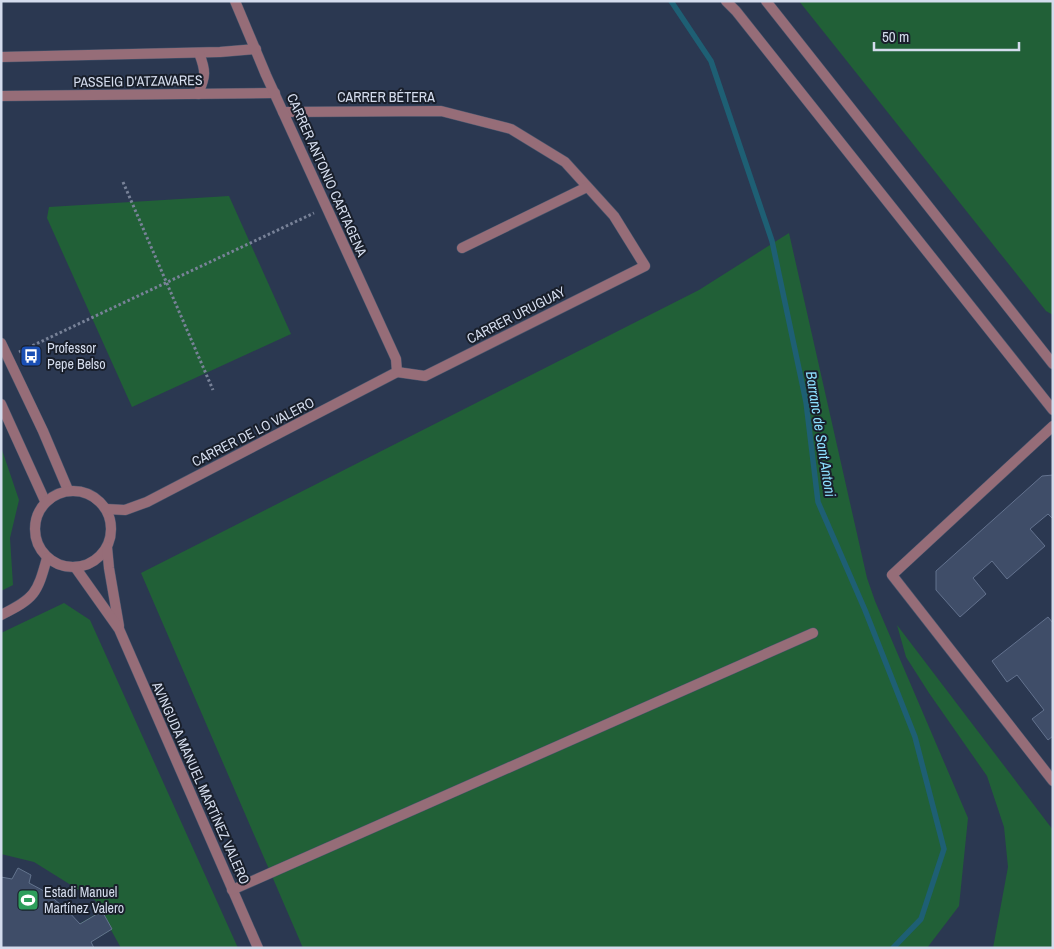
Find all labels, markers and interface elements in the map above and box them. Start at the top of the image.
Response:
scale bar [874,20,1019,52]
text: 50 m [882,26,909,47]
street label: PASSEIG D'ATZAVARES [73,71,203,91]
street label: CARRER BÉTERA [337,88,435,106]
street label: CARRER ANTONIO CARTAGENA [283,91,371,260]
street label: CARRER URUGUAY [464,282,569,348]
place label: Professor Pepe Belso [47,339,106,373]
bus stop icon: Professor Pepe Belso [19,344,43,368]
water label: Barranc de Sant Antoni [801,370,841,499]
street label: CARRER DE LO VALERO [189,393,317,471]
street label: AVINGUDA MANUEL MARTÍNEZ VALERO [148,678,254,887]
place label: Estadi Manuel Martínez Valero [44,883,124,917]
sports icon: Estadi Manuel Martínez Valero [16,888,40,912]

